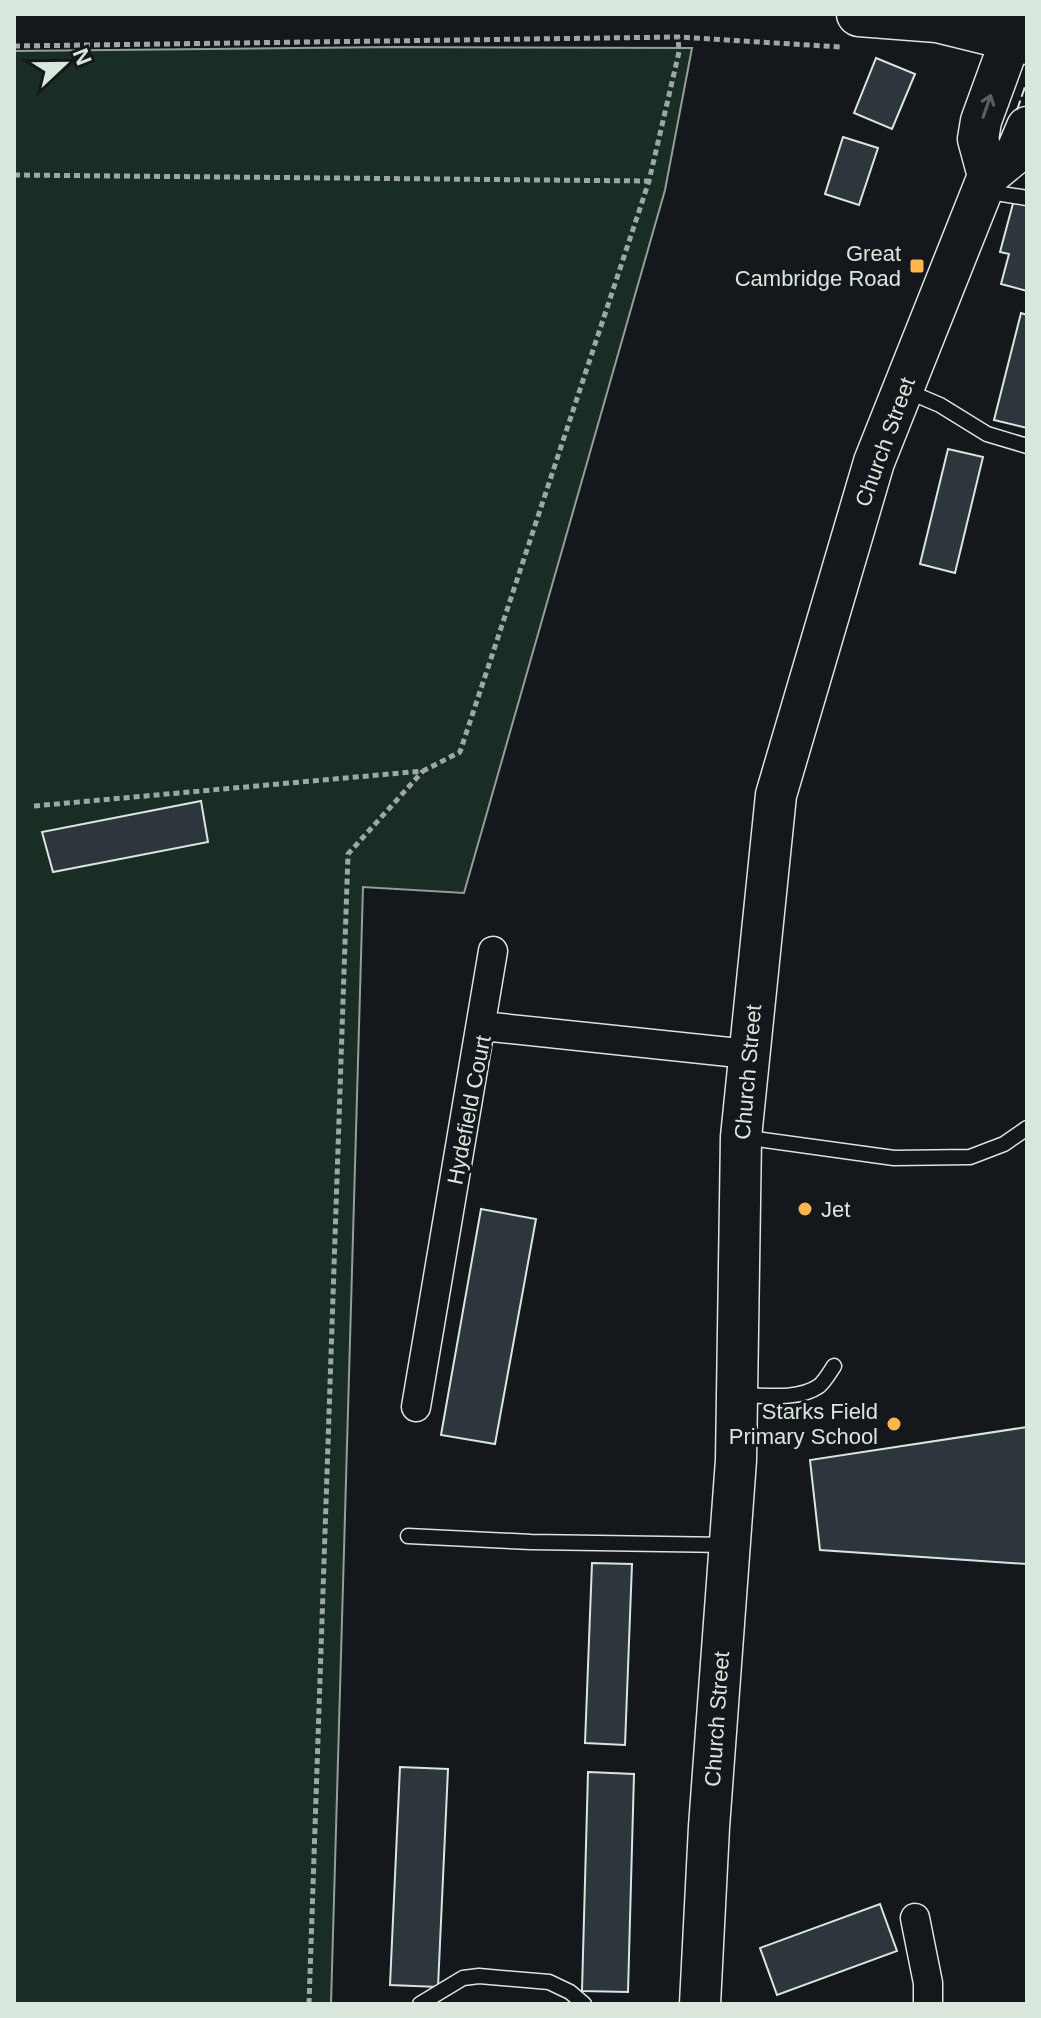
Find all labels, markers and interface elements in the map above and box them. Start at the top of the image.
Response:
north arrow [24,24,104,104]
text: N [68,45,97,69]
one-way arrow [980,94,995,119]
place label: Great Cambridge Road [735,241,901,291]
marker: Great Cambridge Road [908,257,926,275]
street label: Church Street [850,374,920,510]
street label: Church Street [730,1003,766,1141]
street label: Hydefield Court [442,1033,496,1187]
place label: Jet [821,1197,850,1222]
marker: Jet [796,1200,814,1218]
place label: Starks Field Primary School [729,1399,878,1449]
marker: Starks Field Primary School [885,1415,903,1433]
street label: Church Street [700,1650,734,1788]

